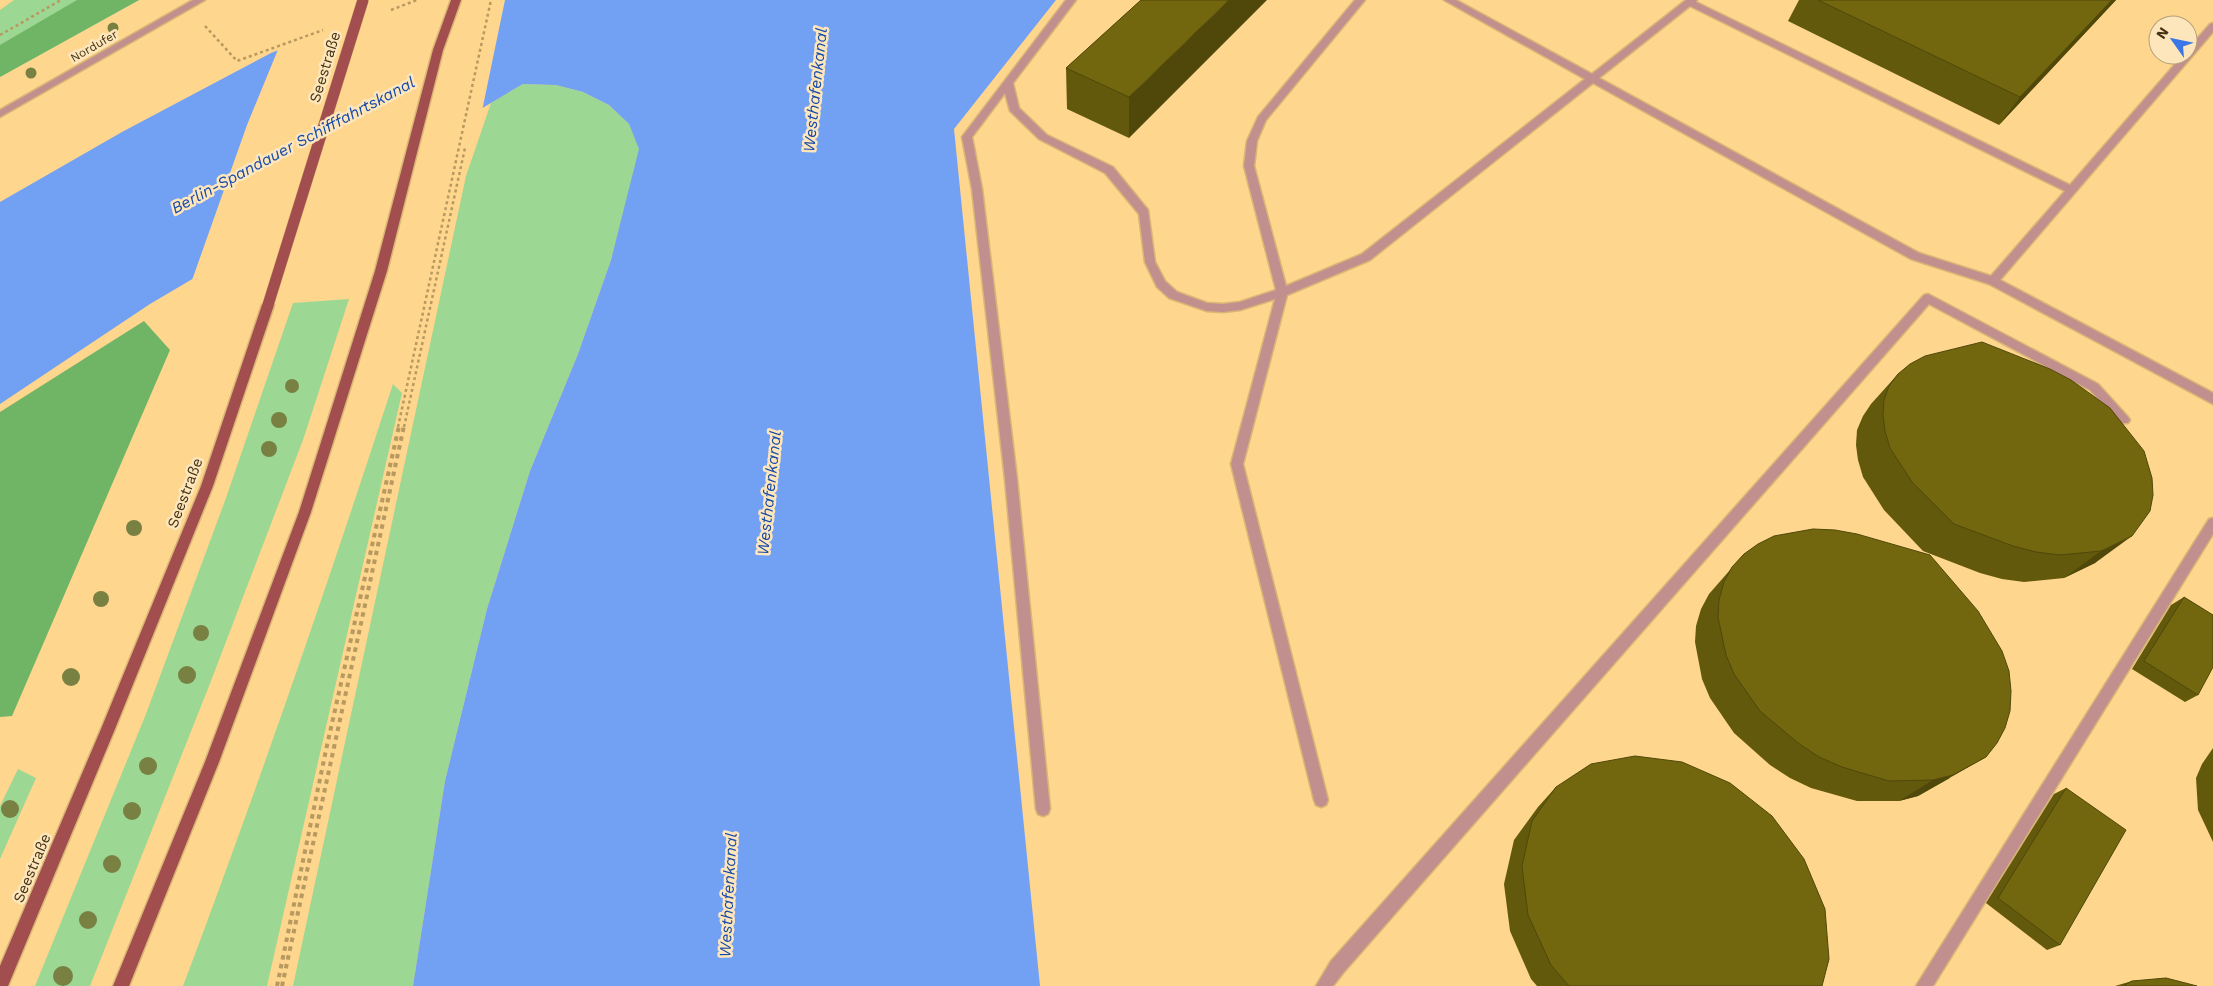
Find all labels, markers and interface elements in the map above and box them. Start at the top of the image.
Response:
north arrow [2148,15,2198,65]
text: N [2153,24,2172,42]
street label: Nordufer [68,27,120,65]
water label: Westhafenkanal [799,27,831,153]
street label: Seestraße [306,29,344,105]
water label: Berlin-Spandauer Schifffahrtskanal [168,72,418,218]
water label: Westhafenkanal [753,430,785,556]
street label: Seestraße [163,455,207,531]
street label: Seestraße [9,831,55,905]
water label: Westhafenkanal [715,832,741,958]

